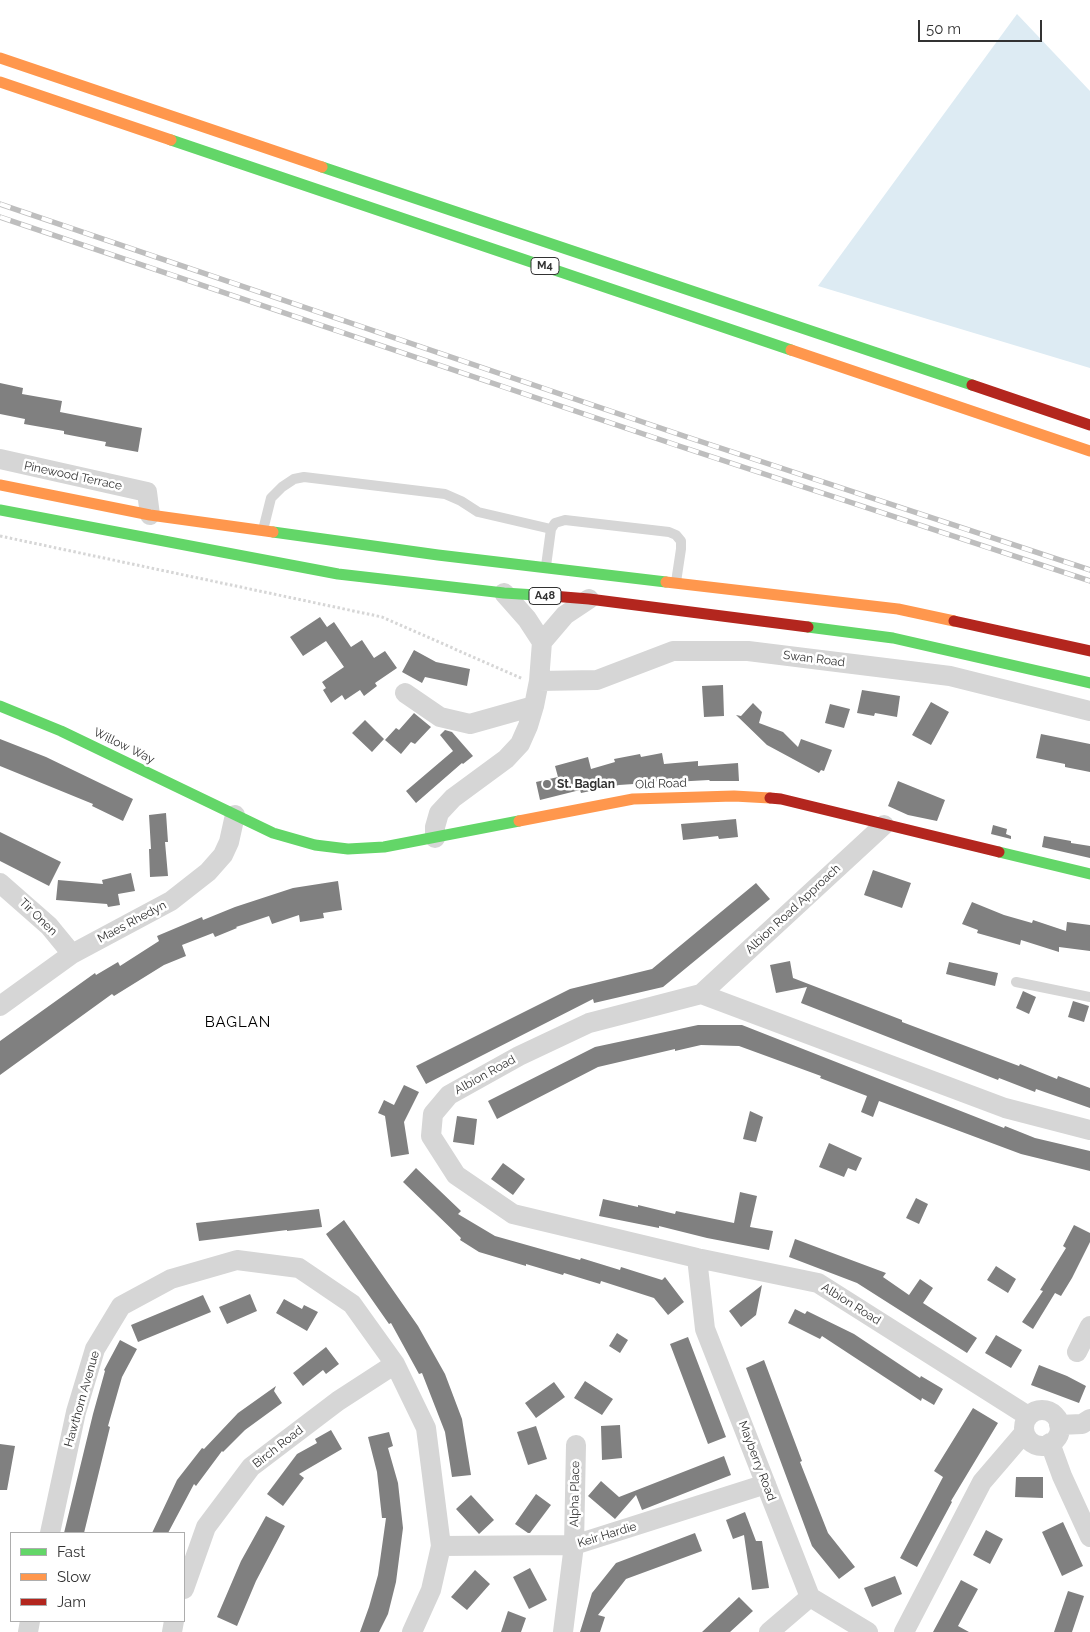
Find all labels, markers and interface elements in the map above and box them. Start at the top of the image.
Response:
scale bar [920,10,1044,42]
text: 50 m [926,20,961,38]
road number: M4 [531,258,559,274]
street label: Pinewood Terrace [23,459,123,493]
road number: A48 [529,588,561,604]
street label: Swan Road [782,648,846,670]
street label: Willow Way [91,725,157,767]
street label: Old Road [635,776,687,792]
place label: St. Baglan [557,777,615,791]
marker: St. Baglan [541,778,553,790]
street label: Albion Road Approach [743,861,843,957]
street label: Tir Onen [16,895,60,939]
street label: Maes Rhedyn [95,898,169,946]
district label: BAGLAN [204,1013,272,1031]
street label: Albion Road [452,1052,518,1098]
street label: Albion Road [819,1280,883,1328]
street label: Hawthorn Avenue [61,1349,103,1449]
street label: Mayberry Road [735,1419,779,1503]
street label: Birch Road [250,1423,306,1471]
street label: Alpha Place [567,1461,583,1527]
street label: Keir Hardie [576,1519,638,1551]
legend [10,1532,185,1622]
text: Fast [57,1543,85,1561]
text: Slow [57,1568,91,1586]
text: Jam [57,1593,86,1611]

